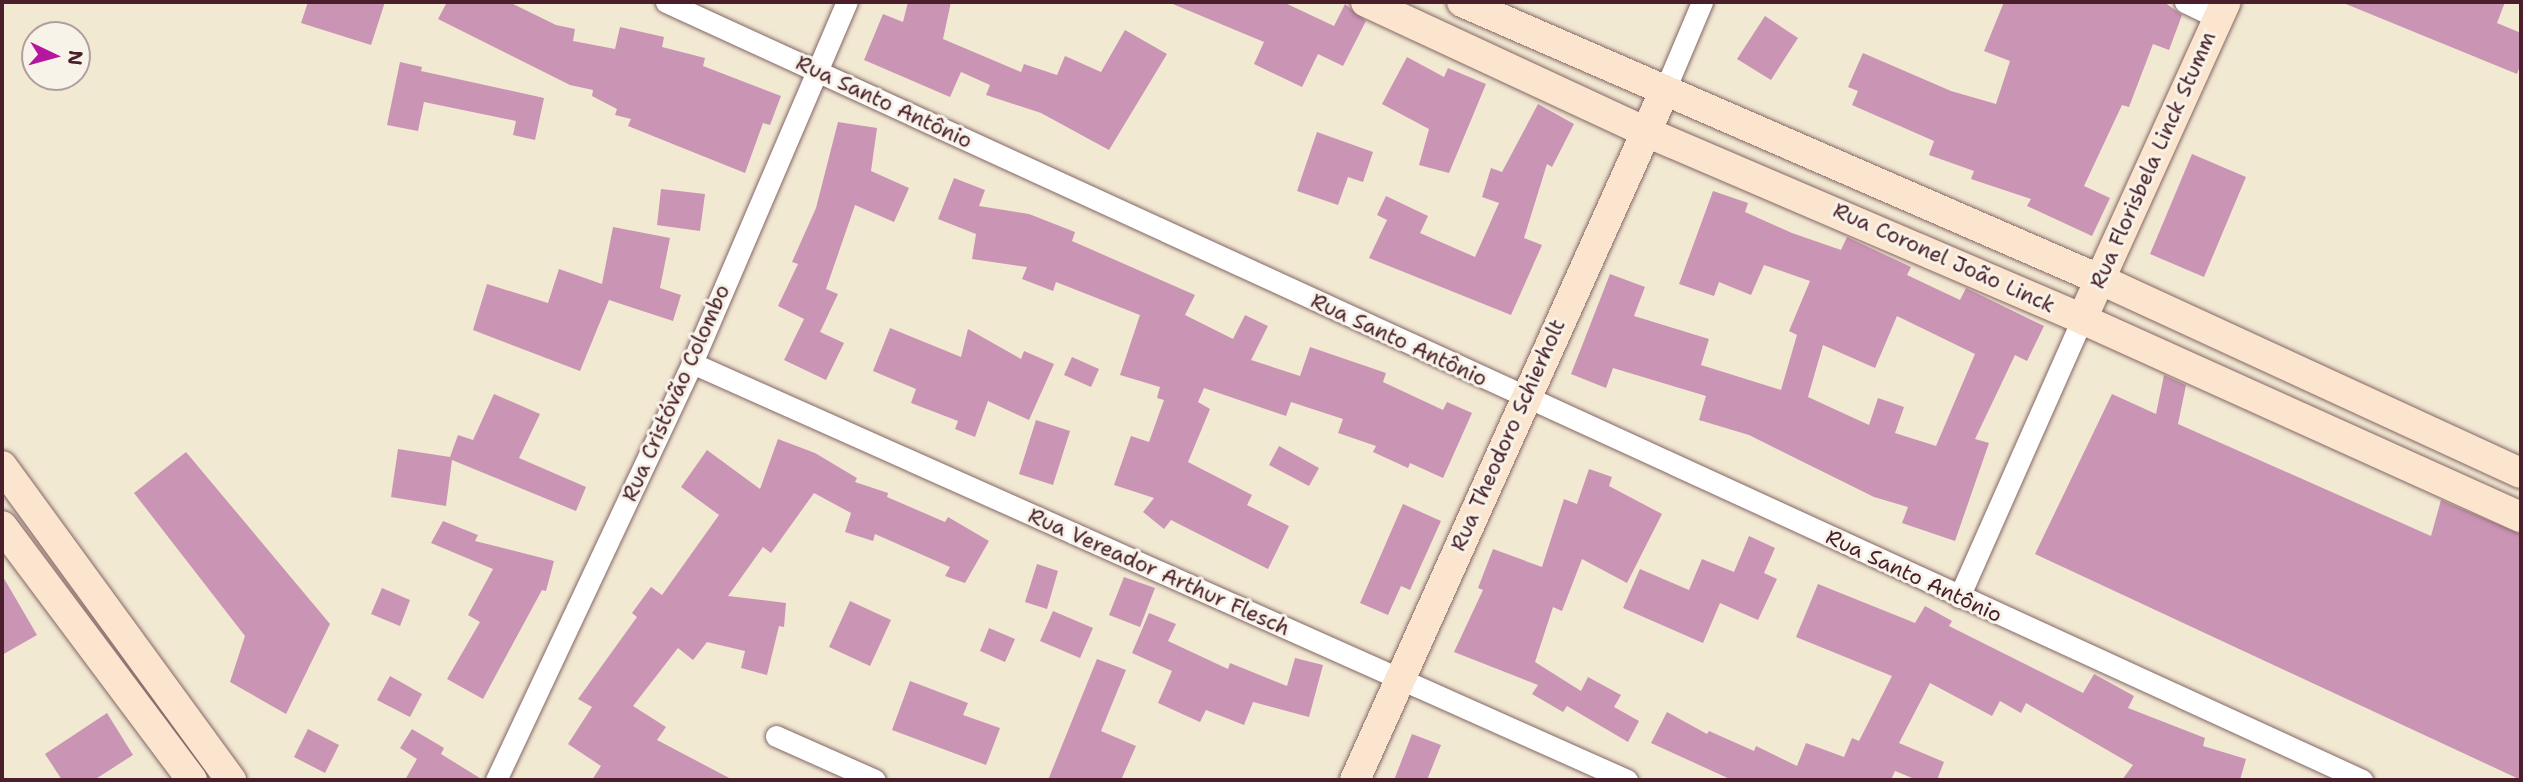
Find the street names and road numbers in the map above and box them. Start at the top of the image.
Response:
street label: Rua Florisbela Linck Stumm [2085,28,2221,292]
street label: Rua Santo Antônio [792,50,976,154]
street label: Rua Coronel João Linck [1829,198,2059,318]
street label: Rua Cristóvão Colombo [617,281,735,505]
street label: Rua Santo Antônio [1307,288,1491,392]
street label: Rua Theodoro Schierholt [1445,315,1571,555]
street label: Rua Vereador Arthur Flesch [1024,503,1294,641]
street label: Rua Santo Antônio [1822,524,2006,628]

